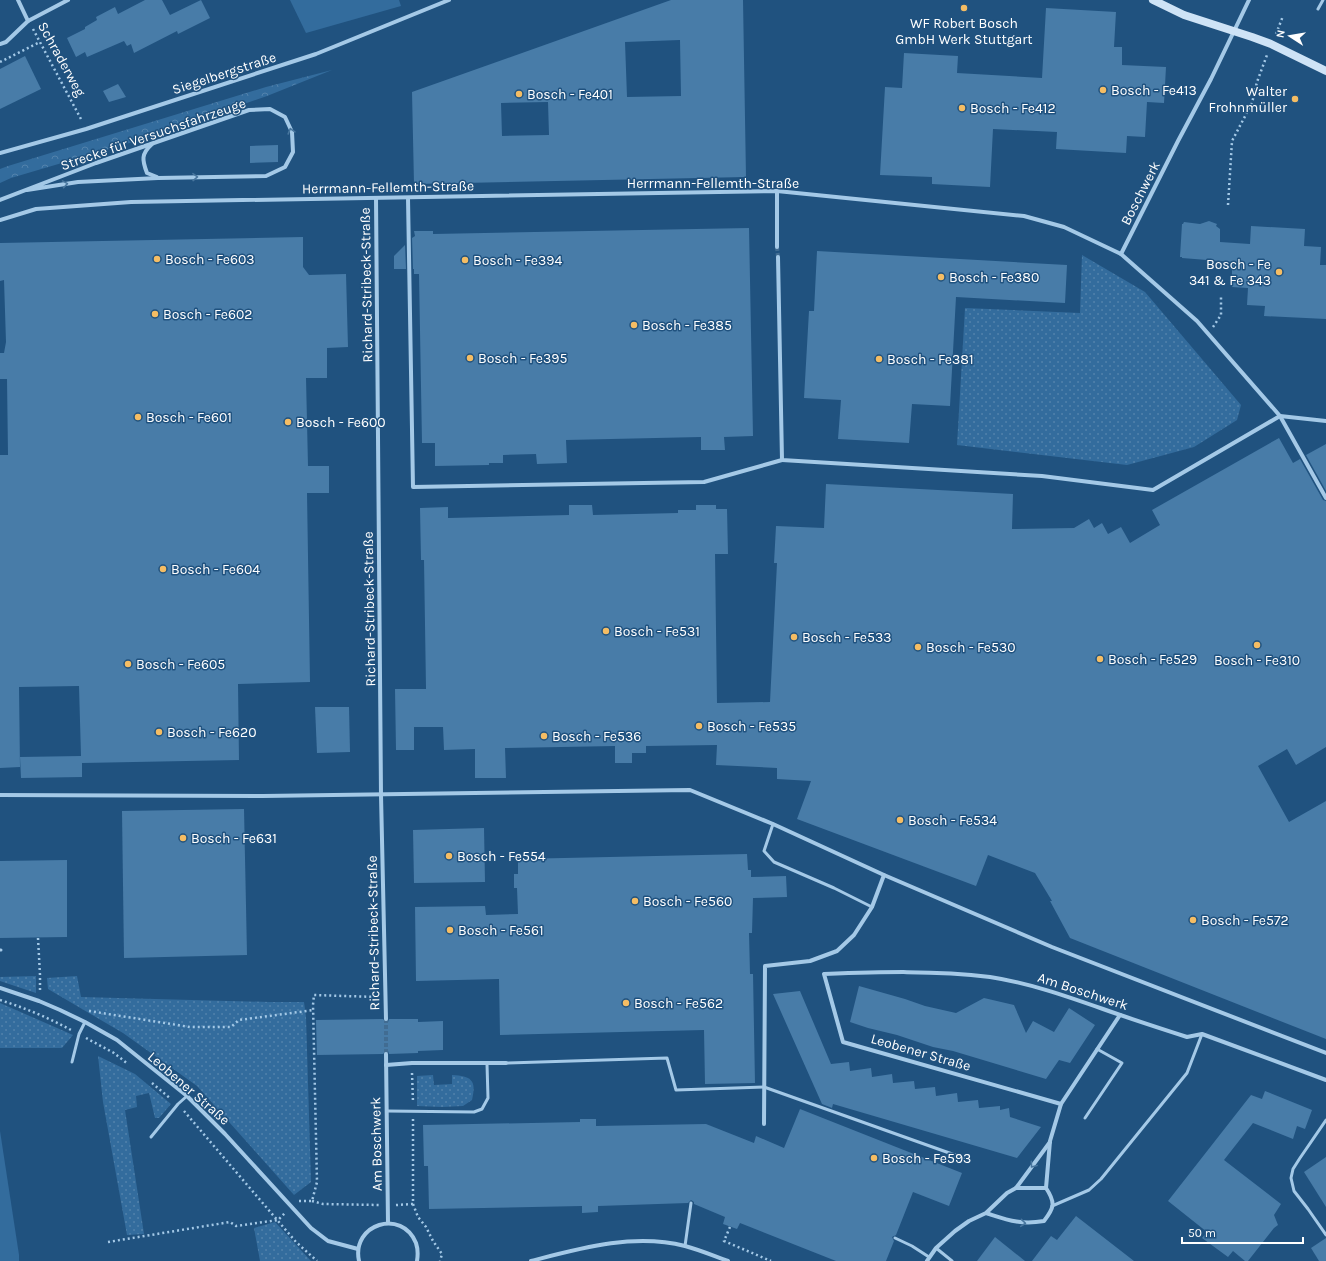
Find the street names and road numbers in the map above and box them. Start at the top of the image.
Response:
street label: Schraderweg [34,19,89,100]
street label: Siegelbergstraße [170,49,278,98]
street label: Strecke für Versuchsfahrzeuge [58,95,248,174]
street label: Boschwerk [1117,158,1164,228]
street label: Herrmann-Fellemth-Straße [627,175,799,192]
street label: Herrmann-Fellemth-Straße [302,177,474,198]
street label: Richard-Stribeck-Straße [357,207,376,363]
street label: Richard-Stribeck-Straße [360,531,379,687]
street label: Richard-Stribeck-Straße [364,855,383,1011]
street label: Am Boschwerk [1035,969,1130,1014]
street label: Leobener Straße [869,1030,973,1075]
street label: Leobener Straße [144,1048,233,1129]
street label: Am Boschwerk [367,1097,386,1191]

